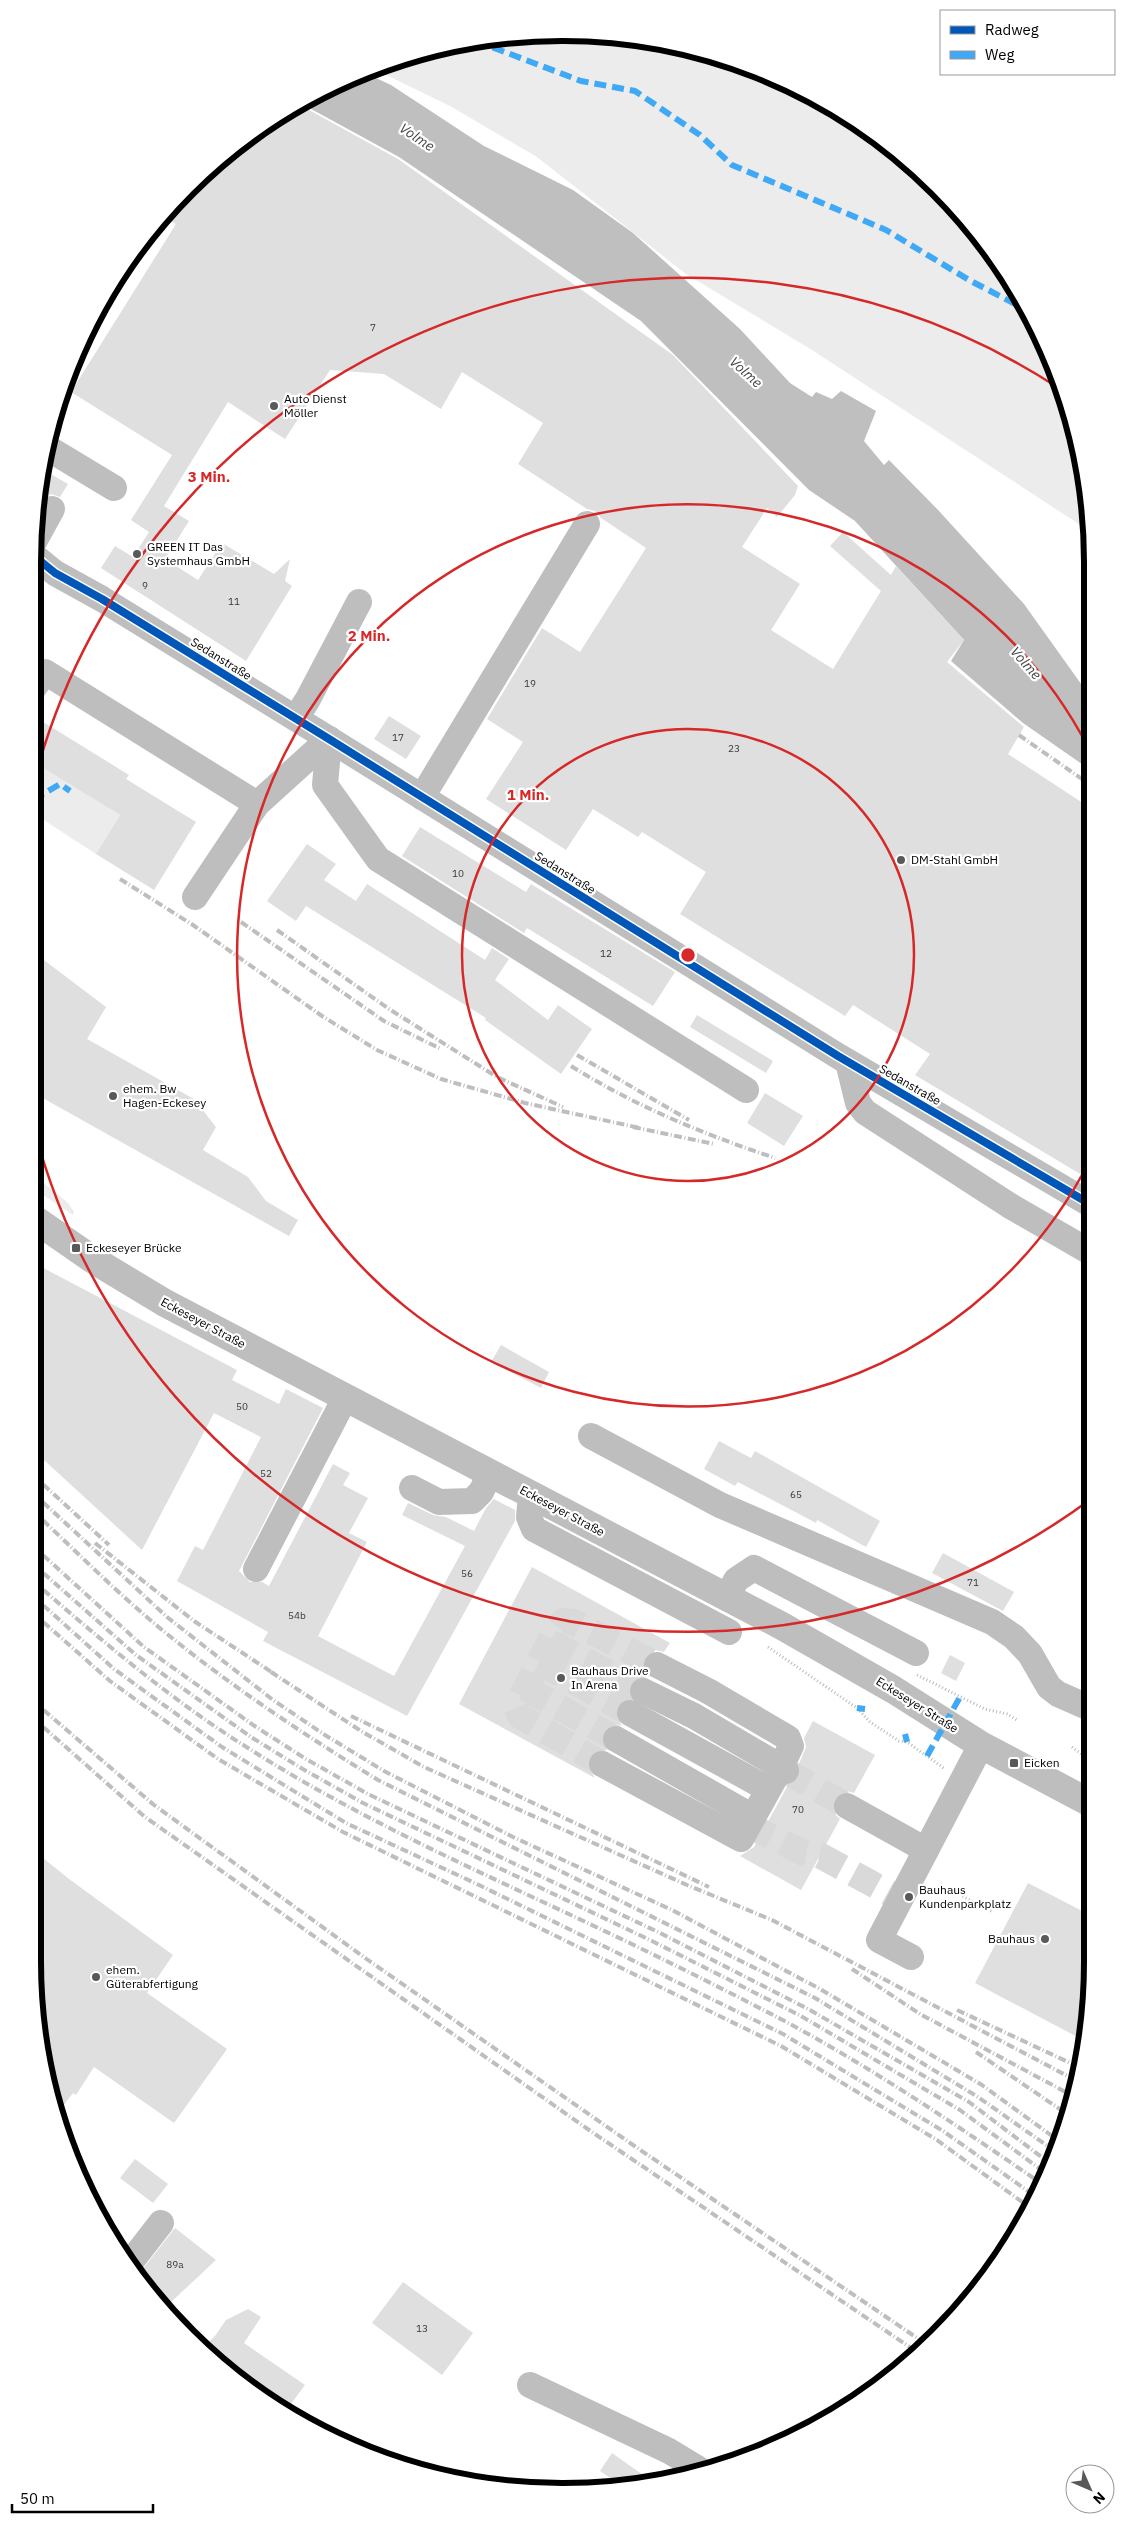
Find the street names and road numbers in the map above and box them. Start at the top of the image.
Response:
street label: Sedanstraße [188,634,255,683]
street label: Sedanstraße [532,848,599,897]
street label: Sedanstraße [877,1061,944,1108]
street label: Eckeseyer Straße [158,1294,249,1351]
street label: Eckeseyer Straße [517,1482,608,1539]
street label: Eckeseyer Straße [873,1673,961,1736]

